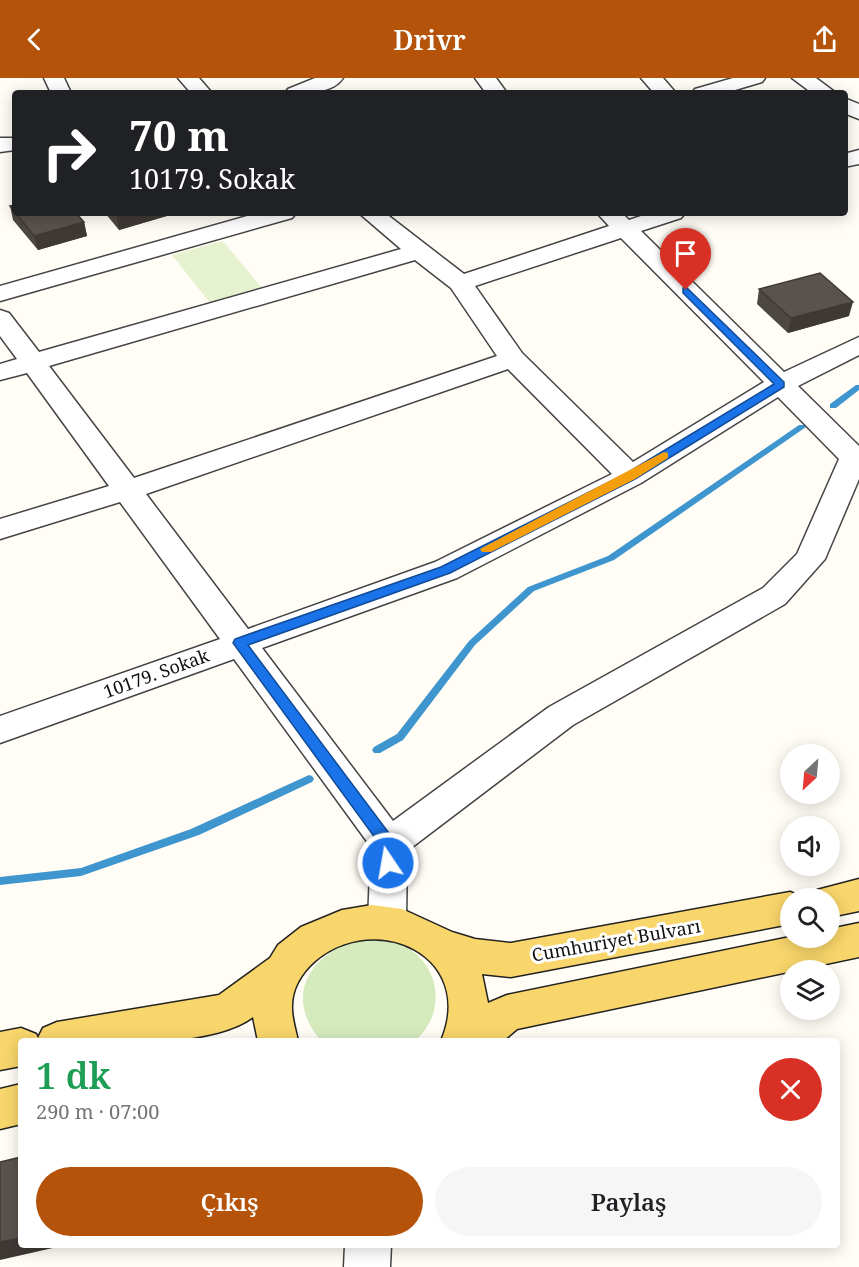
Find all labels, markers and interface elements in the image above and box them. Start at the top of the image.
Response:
text: Drivr [393,21,466,58]
icon: back [18,23,51,56]
icon: share [808,23,841,56]
text: 70 m [129,106,229,163]
icon: right [30,114,108,192]
text: 10179. Sokak [129,160,295,197]
pin [660,228,711,290]
icon: arrive [669,237,702,270]
street label: 10179. Sokak [100,643,213,703]
north arrow [780,744,840,804]
map controls [780,744,840,1020]
button: sound [780,816,840,876]
position arrow [356,831,420,895]
button: search [780,888,840,948]
street label: Cumhuriyet Bulvarı [530,913,703,967]
button: layers [780,960,840,1020]
text: 1 dk [36,1051,111,1100]
button: close [759,1058,822,1121]
text: 290 m · 07:00 [36,1098,159,1125]
button: Çıkış [36,1167,423,1236]
button: Paylaş [435,1167,822,1236]

